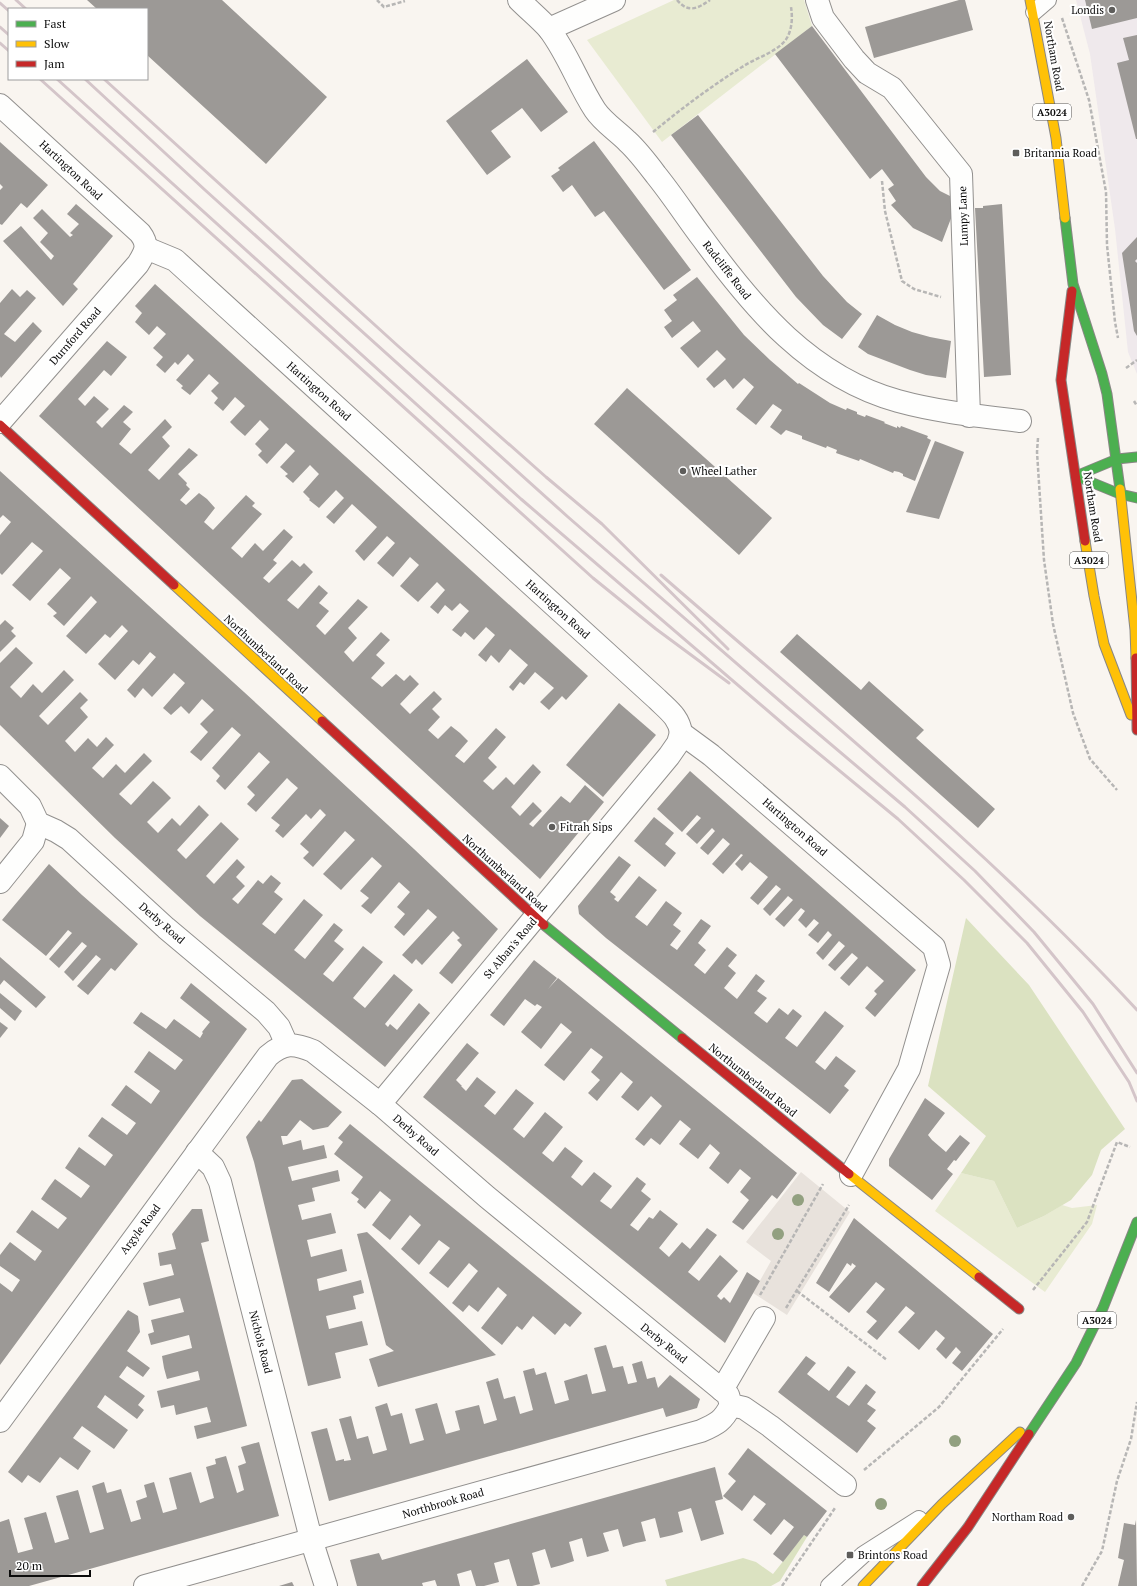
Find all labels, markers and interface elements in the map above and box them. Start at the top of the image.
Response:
place label: Londis [1071,3,1104,17]
marker: Londis [1107,5,1117,15]
legend [8,8,148,80]
text: Fast [44,16,67,31]
street label: Northam Road [1041,20,1067,92]
text: Slow [44,36,70,51]
text: Jam [44,56,65,71]
road number: A3024 [1033,104,1071,120]
street label: Hartington Road [36,137,106,203]
place label: Britannia Road [1024,146,1097,160]
marker: Britannia Road [1011,148,1021,158]
street label: Lumpy Lane [955,185,971,246]
street label: Radcliffe Road [700,238,754,302]
street label: Durnford Road [46,304,104,368]
street label: Hartington Road [284,359,354,423]
place label: Wheel Lather [691,464,757,478]
marker: Wheel Lather [678,466,688,476]
street label: Northam Road [1081,471,1105,543]
road number: A3024 [1070,552,1108,568]
street label: Hartington Road [523,577,593,641]
street label: Northumberland Road [221,612,311,696]
street label: Hartington Road [760,795,830,859]
place label: Fitrah Sips [560,820,613,834]
marker: Fitrah Sips [547,822,557,832]
street label: Northumberland Road [460,831,550,915]
street label: Derby Road [136,899,188,947]
street label: St Alban's Road [480,915,540,981]
street label: Northumberland Road [706,1040,800,1120]
street label: Derby Road [390,1111,442,1159]
street label: Argyle Road [117,1201,163,1257]
street label: Nichols Road [246,1309,276,1375]
road number: A3024 [1078,1312,1116,1328]
street label: Derby Road [638,1320,690,1366]
street label: Northbrook Road [401,1485,485,1521]
place label: Northam Road [992,1510,1063,1524]
marker: Northam Road [1066,1512,1076,1522]
place label: Brintons Road [858,1548,928,1562]
marker: Brintons Road [845,1550,855,1560]
scale bar [10,1552,90,1578]
text: 20 m [16,1558,43,1573]

